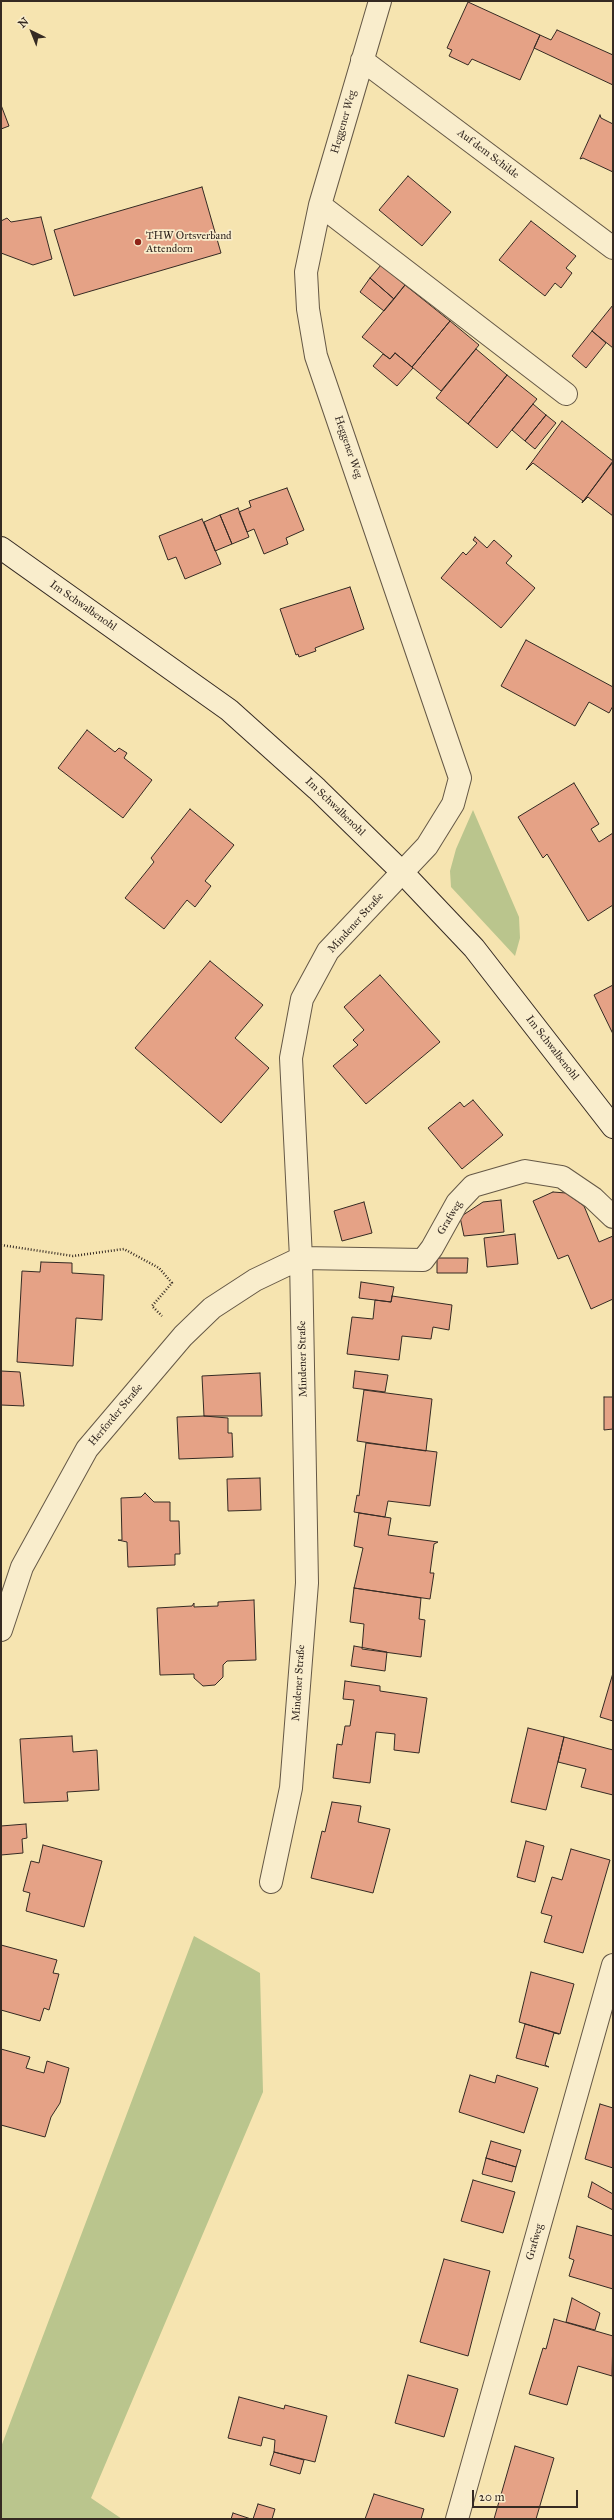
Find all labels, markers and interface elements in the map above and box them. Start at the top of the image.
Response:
north arrow [12,12,52,52]
text: N [16,15,31,31]
street label: Heggener Weg [329,89,359,155]
street label: Auf dem Schilde [454,126,522,182]
place label: THW Ortsverband Attendorn [146,229,232,255]
marker: THW Ortsverband Attendorn [133,237,143,247]
street label: Heggener Weg [331,414,365,480]
street label: Im Schwalbenohl [47,578,119,634]
street label: Im Schwalbenohl [302,775,368,839]
street label: Mindener Straße [325,890,387,956]
street label: Im Schwalbenohl [523,1013,581,1083]
street label: Grafweg [435,1199,465,1237]
street label: Mindener Straße [296,1321,310,1397]
street label: Herforder Straße [86,1381,146,1449]
street label: Mindener Straße [290,1644,308,1722]
street label: Grafweg [524,2222,546,2262]
scale bar [474,2482,580,2508]
text: 20 m [479,2490,505,2504]

